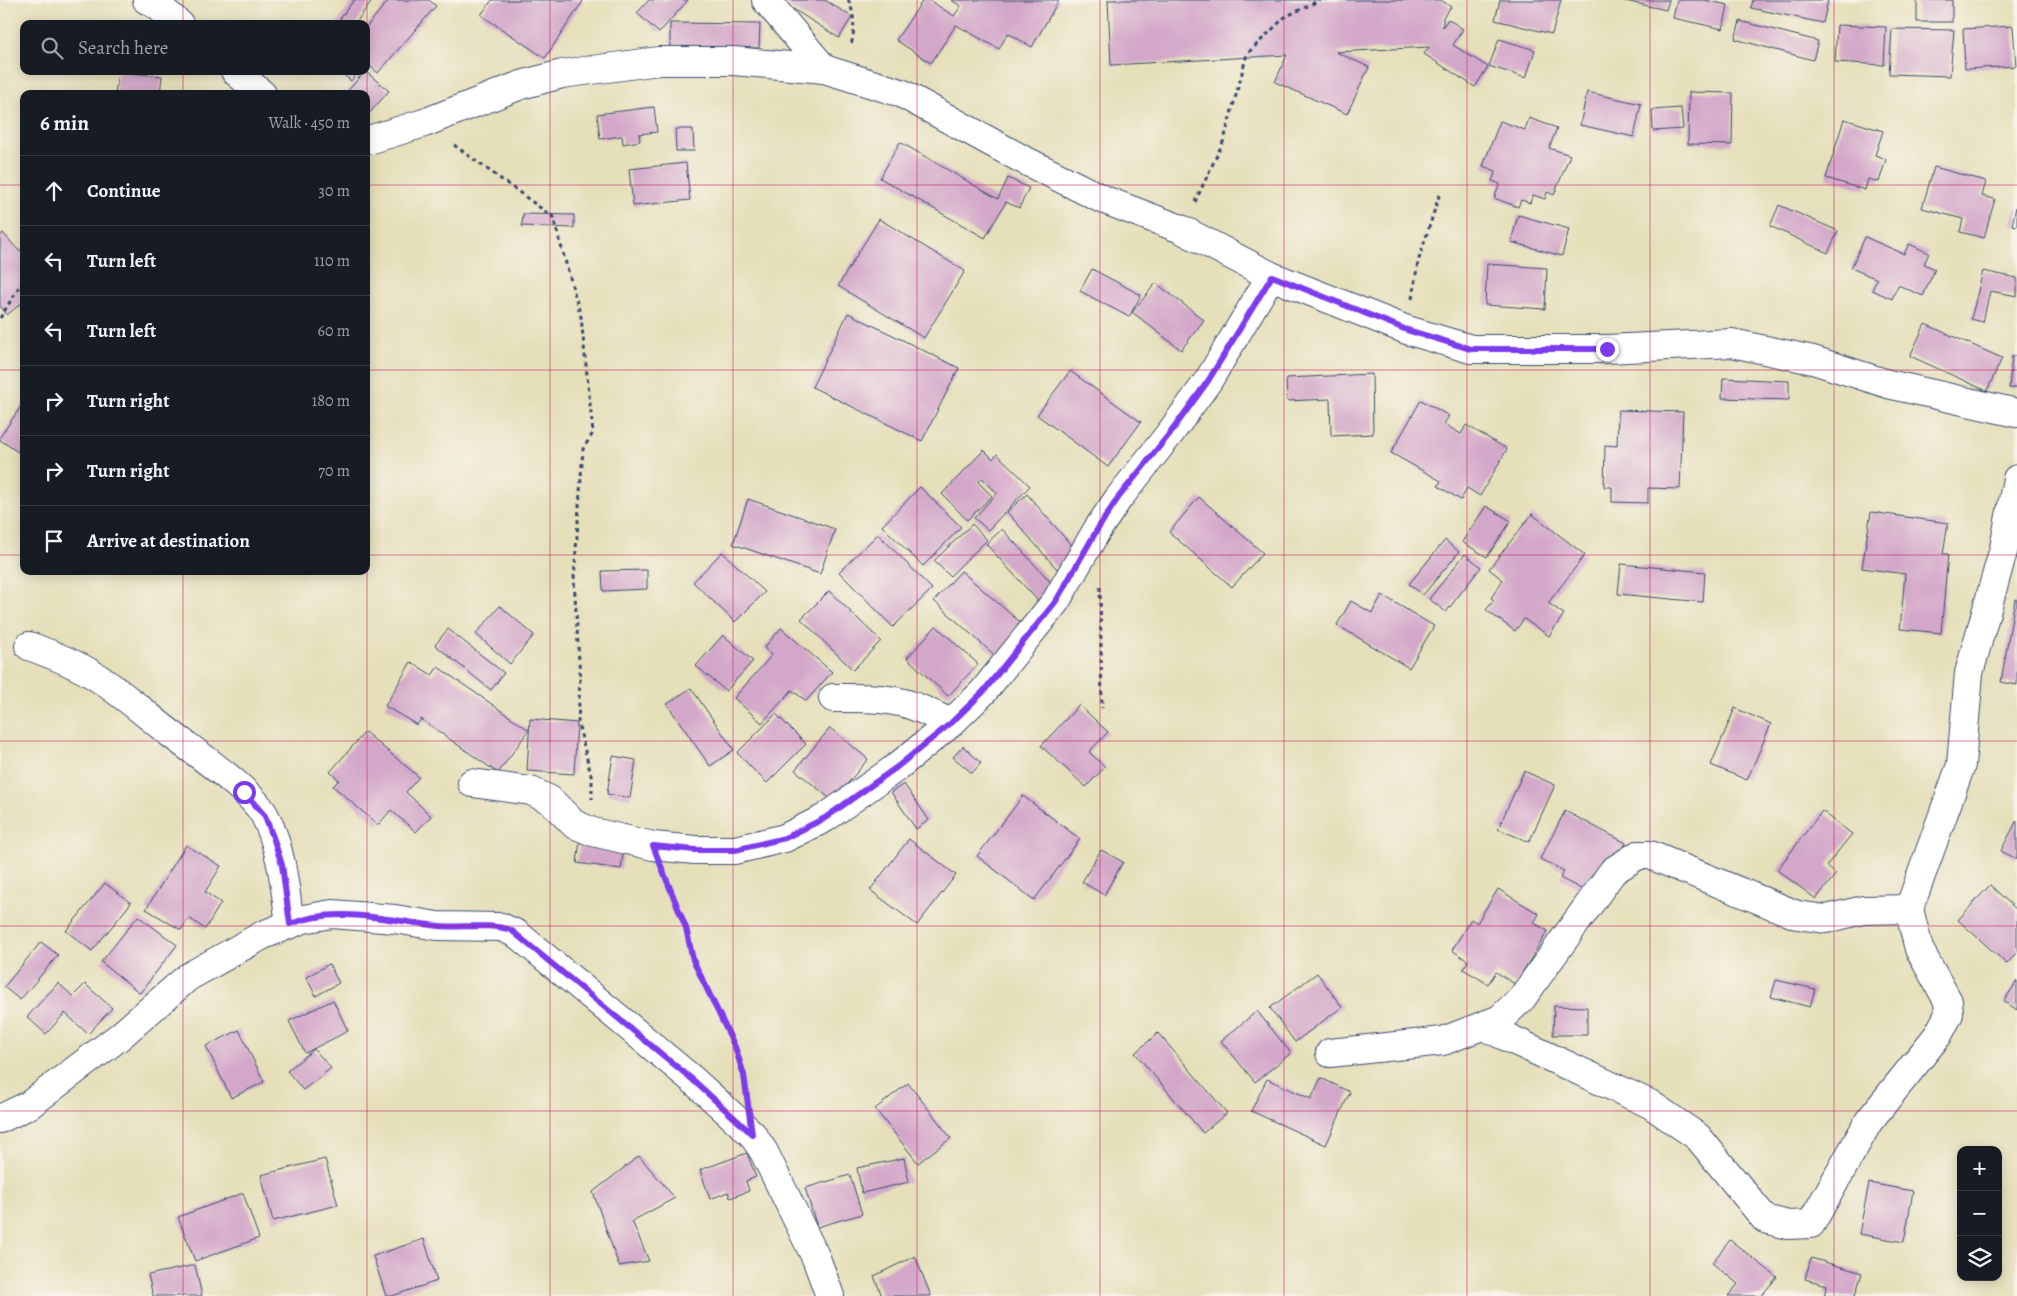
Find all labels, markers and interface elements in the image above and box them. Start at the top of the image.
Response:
search box [20,20,370,75]
icon: search [38,34,66,62]
text: Search here [78,35,168,61]
text: 6 min [40,109,89,137]
text: Walk · 450 m [268,112,350,134]
icon: ahead [40,177,68,205]
text: Continue [87,178,161,204]
text: 30 m [318,180,350,202]
icon: left [40,247,68,275]
text: Turn left [87,248,156,274]
text: 110 m [314,250,350,272]
icon: left [40,317,68,345]
text: Turn left [87,318,156,344]
text: 60 m [318,320,350,342]
route end [1596,338,1619,361]
icon: right [40,387,68,415]
text: Turn right [87,388,169,414]
text: 180 m [312,390,350,412]
icon: right [40,457,68,485]
text: Turn right [87,458,169,484]
text: 70 m [318,460,350,482]
icon: arrive [40,527,68,555]
text: Arrive at destination [87,528,250,554]
route start [233,781,256,804]
map controls [1957,1146,2002,1281]
button: + [1957,1146,2002,1191]
button: − [1957,1191,2002,1236]
button: layers [1957,1236,2002,1281]

